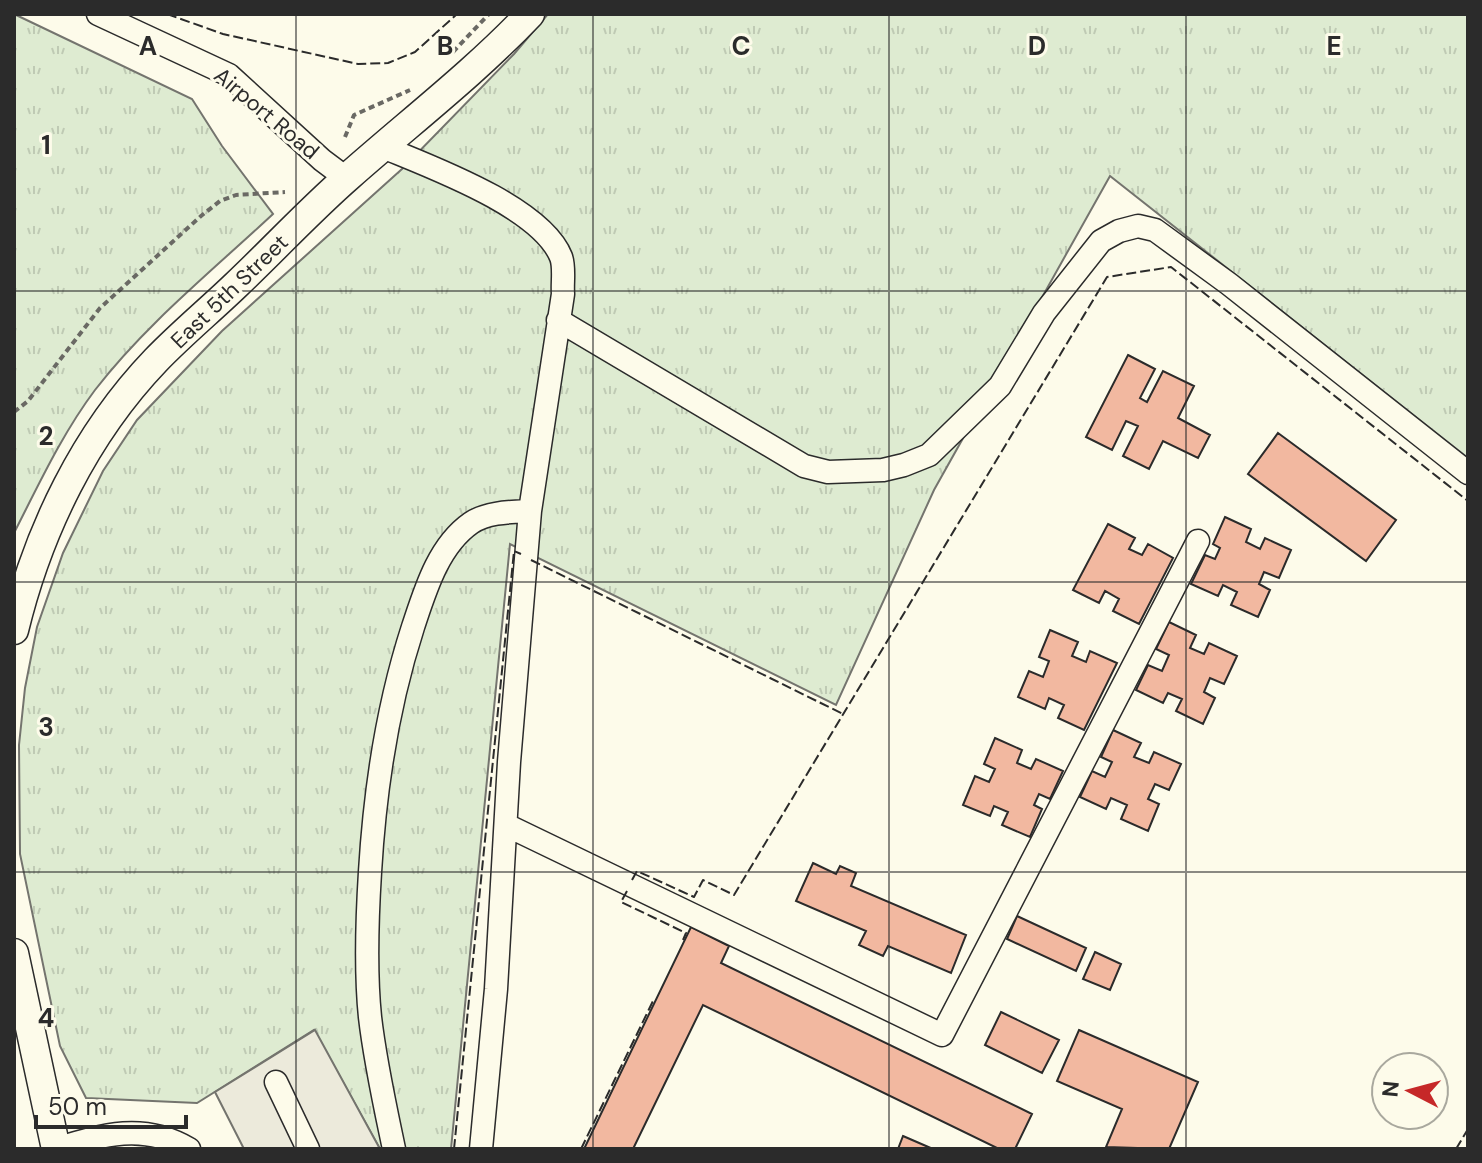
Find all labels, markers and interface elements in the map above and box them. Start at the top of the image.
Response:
text: A [139,29,157,63]
text: B [437,29,453,63]
text: C [731,29,751,63]
text: D [1028,29,1046,63]
text: E [1326,29,1342,63]
street label: Airport Road [208,61,325,166]
text: 1 [41,128,51,162]
street label: East 5th Street [164,228,294,355]
text: 2 [38,419,54,453]
text: 3 [38,710,54,744]
text: 4 [38,1001,54,1035]
north arrow [1370,1051,1450,1131]
scale bar [36,1079,186,1129]
text: N [1375,1079,1406,1098]
text: 50 m [48,1091,107,1122]

